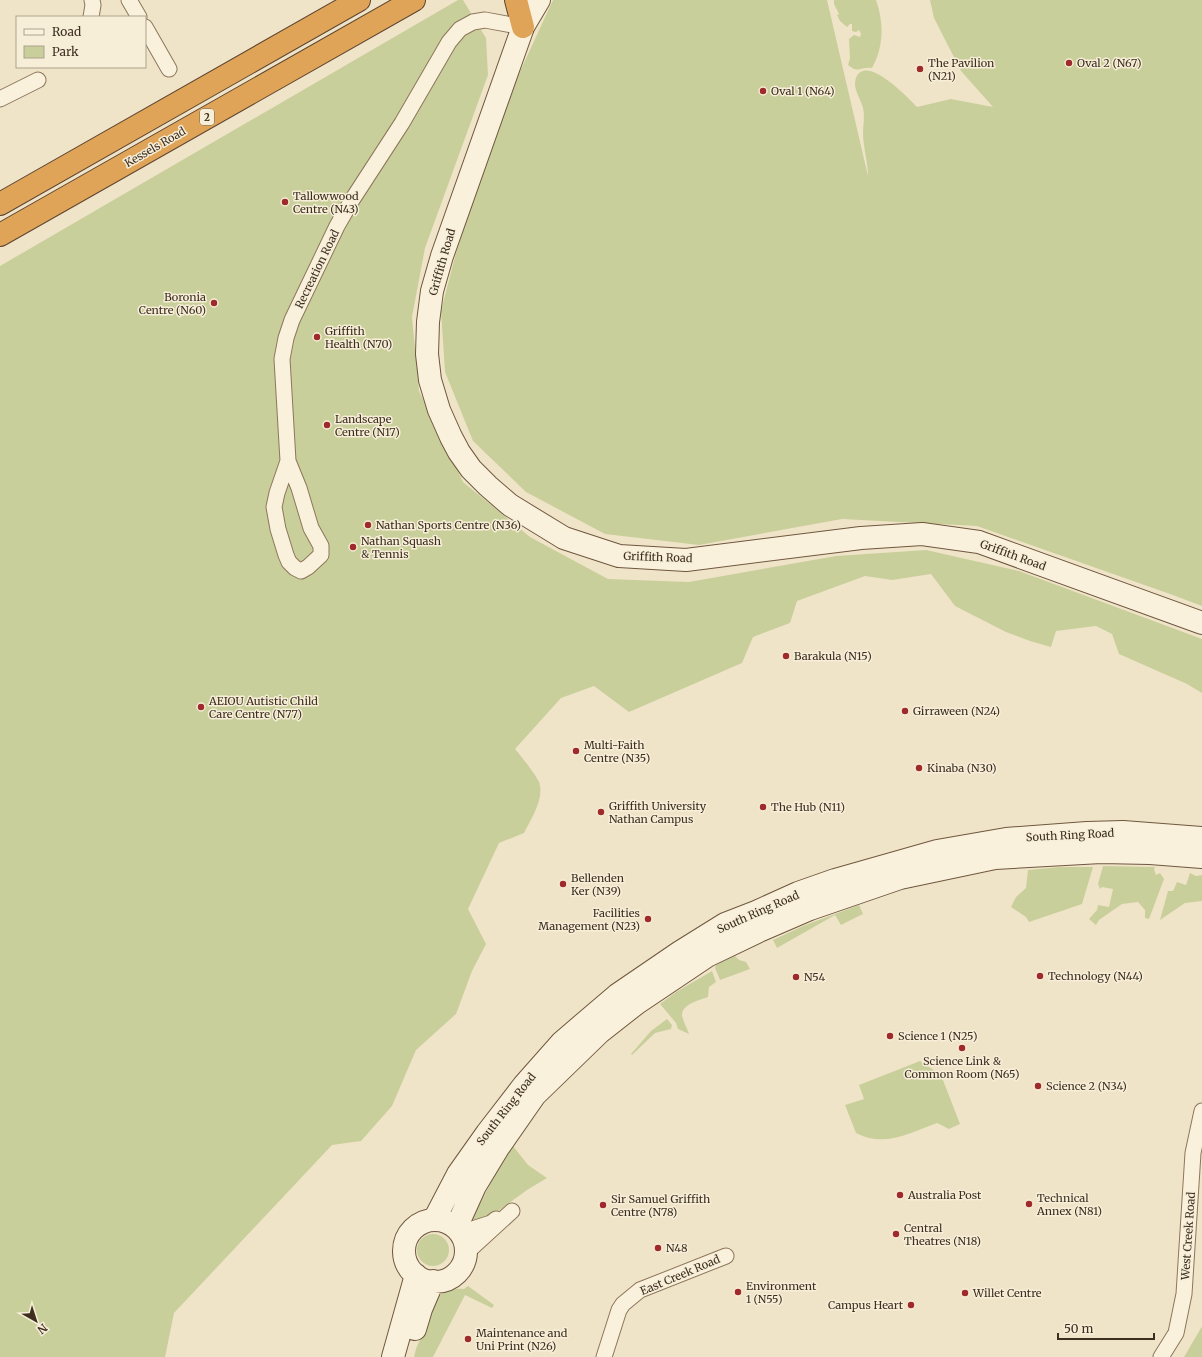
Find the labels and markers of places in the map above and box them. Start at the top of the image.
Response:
place label: The Pavilion (N21) [928,56,995,83]
place label: Oval 2 (N67) [1077,56,1141,70]
marker: Oval 2 (N67) [1064,58,1074,68]
marker: The Pavilion (N21) [915,64,925,74]
place label: Oval 1 (N64) [771,84,834,98]
marker: Oval 1 (N64) [758,86,768,96]
place label: Tallowwood Centre (N43) [293,189,359,216]
marker: Tallowwood Centre (N43) [280,197,290,207]
place label: Boronia Centre (N60) [139,290,206,317]
marker: Boronia Centre (N60) [209,298,219,308]
place label: Griffith Health (N70) [325,324,392,351]
marker: Griffith Health (N70) [312,332,322,342]
place label: Landscape Centre (N17) [335,412,400,439]
marker: Landscape Centre (N17) [322,420,332,430]
place label: Nathan Sports Centre (N36) [376,518,521,532]
marker: Nathan Sports Centre (N36) [363,520,373,530]
place label: Nathan Squash & Tennis [361,534,442,561]
marker: Nathan Squash & Tennis [348,542,358,552]
place label: Barakula (N15) [794,649,872,663]
marker: Barakula (N15) [781,651,791,661]
place label: AEIOU Autistic Child Care Centre (N77) [208,694,318,721]
marker: AEIOU Autistic Child Care Centre (N77) [196,702,206,712]
place label: Girraween (N24) [913,704,1000,718]
marker: Girraween (N24) [900,706,910,716]
place label: Multi-Faith Centre (N35) [584,738,650,765]
marker: Multi-Faith Centre (N35) [571,746,581,756]
place label: Kinaba (N30) [927,761,996,775]
marker: Kinaba (N30) [914,763,924,773]
place label: Griffith University Nathan Campus [609,799,707,826]
place label: The Hub (N11) [771,800,845,814]
marker: The Hub (N11) [758,802,768,812]
marker: Griffith University Nathan Campus [596,807,606,817]
place label: Bellenden Ker (N39) [571,871,625,898]
marker: Bellenden Ker (N39) [558,879,568,889]
place label: Facilities Management (N23) [538,906,640,933]
marker: Facilities Management (N23) [643,914,653,924]
place label: Technology (N44) [1048,969,1143,983]
place label: N54 [804,970,826,984]
marker: Technology (N44) [1035,971,1045,981]
marker: N54 [791,972,801,982]
place label: Science 1 (N25) [898,1029,977,1043]
marker: Science 1 (N25) [885,1031,895,1041]
marker: Science Link & Common Room (N65) [957,1043,967,1053]
place label: Science Link & Common Room (N65) [905,1054,1019,1081]
place label: Science 2 (N34) [1046,1079,1127,1093]
marker: Science 2 (N34) [1033,1081,1043,1091]
place label: Australia Post [907,1188,982,1202]
marker: Australia Post [895,1190,905,1200]
place label: Technical Annex (N81) [1036,1191,1102,1218]
place label: Sir Samuel Griffith Centre (N78) [611,1192,711,1219]
marker: Technical Annex (N81) [1024,1199,1034,1209]
marker: Sir Samuel Griffith Centre (N78) [598,1200,608,1210]
place label: Central Theatres (N18) [904,1221,981,1248]
marker: Central Theatres (N18) [891,1229,901,1239]
place label: N48 [666,1241,688,1255]
marker: N48 [653,1243,663,1253]
place label: Environment 1 (N55) [746,1279,817,1306]
place label: Willet Centre [972,1286,1042,1300]
marker: Environment 1 (N55) [733,1287,743,1297]
marker: Willet Centre [960,1288,970,1298]
place label: Campus Heart [828,1298,904,1312]
marker: Campus Heart [906,1300,916,1310]
place label: Maintenance and Uni Print (N26) [476,1326,568,1353]
marker: Maintenance and Uni Print (N26) [463,1334,473,1344]

